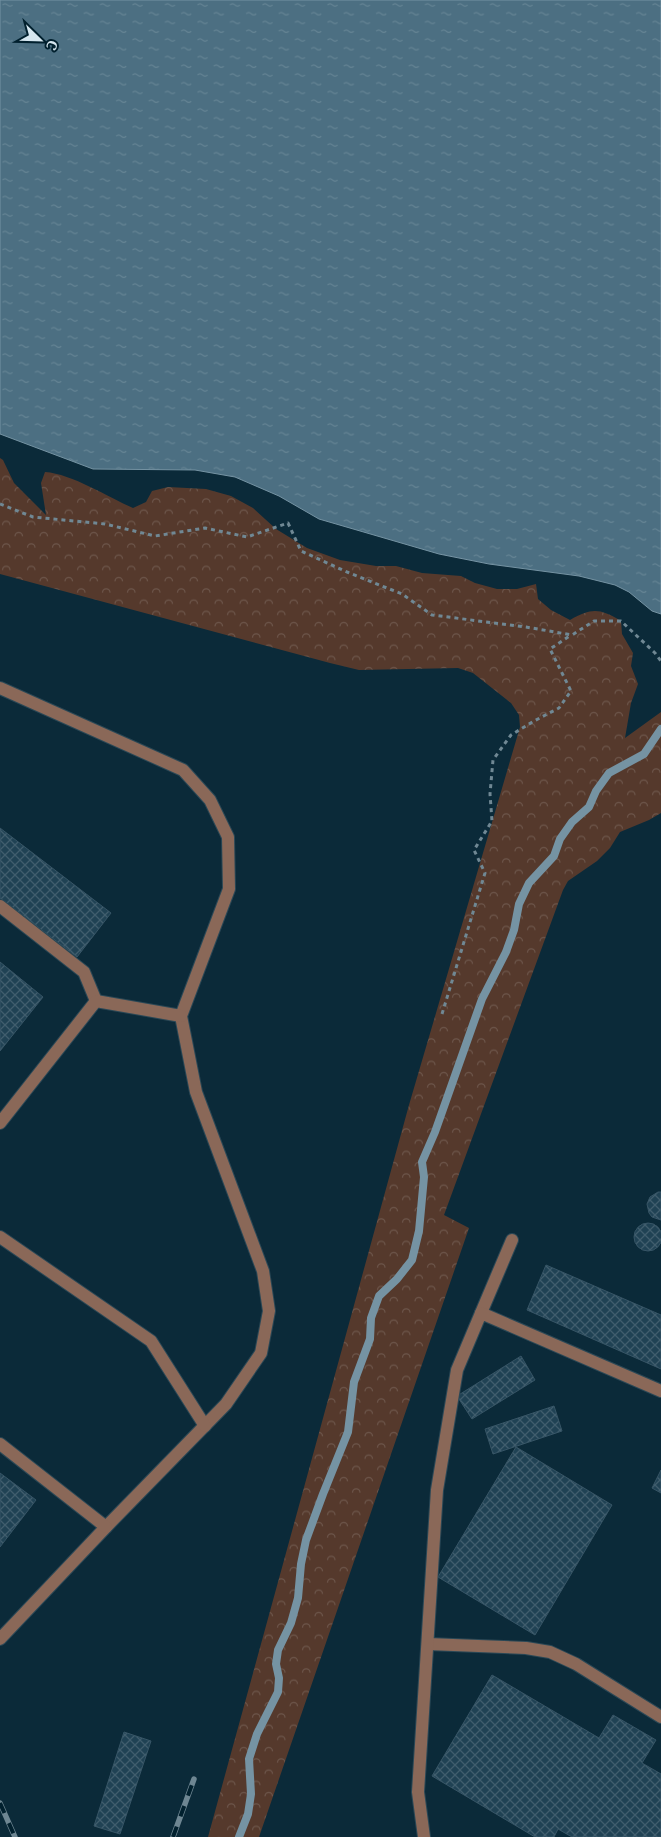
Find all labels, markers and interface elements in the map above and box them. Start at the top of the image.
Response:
north arrow [15,15,65,65]
text: С [42,37,63,53]

